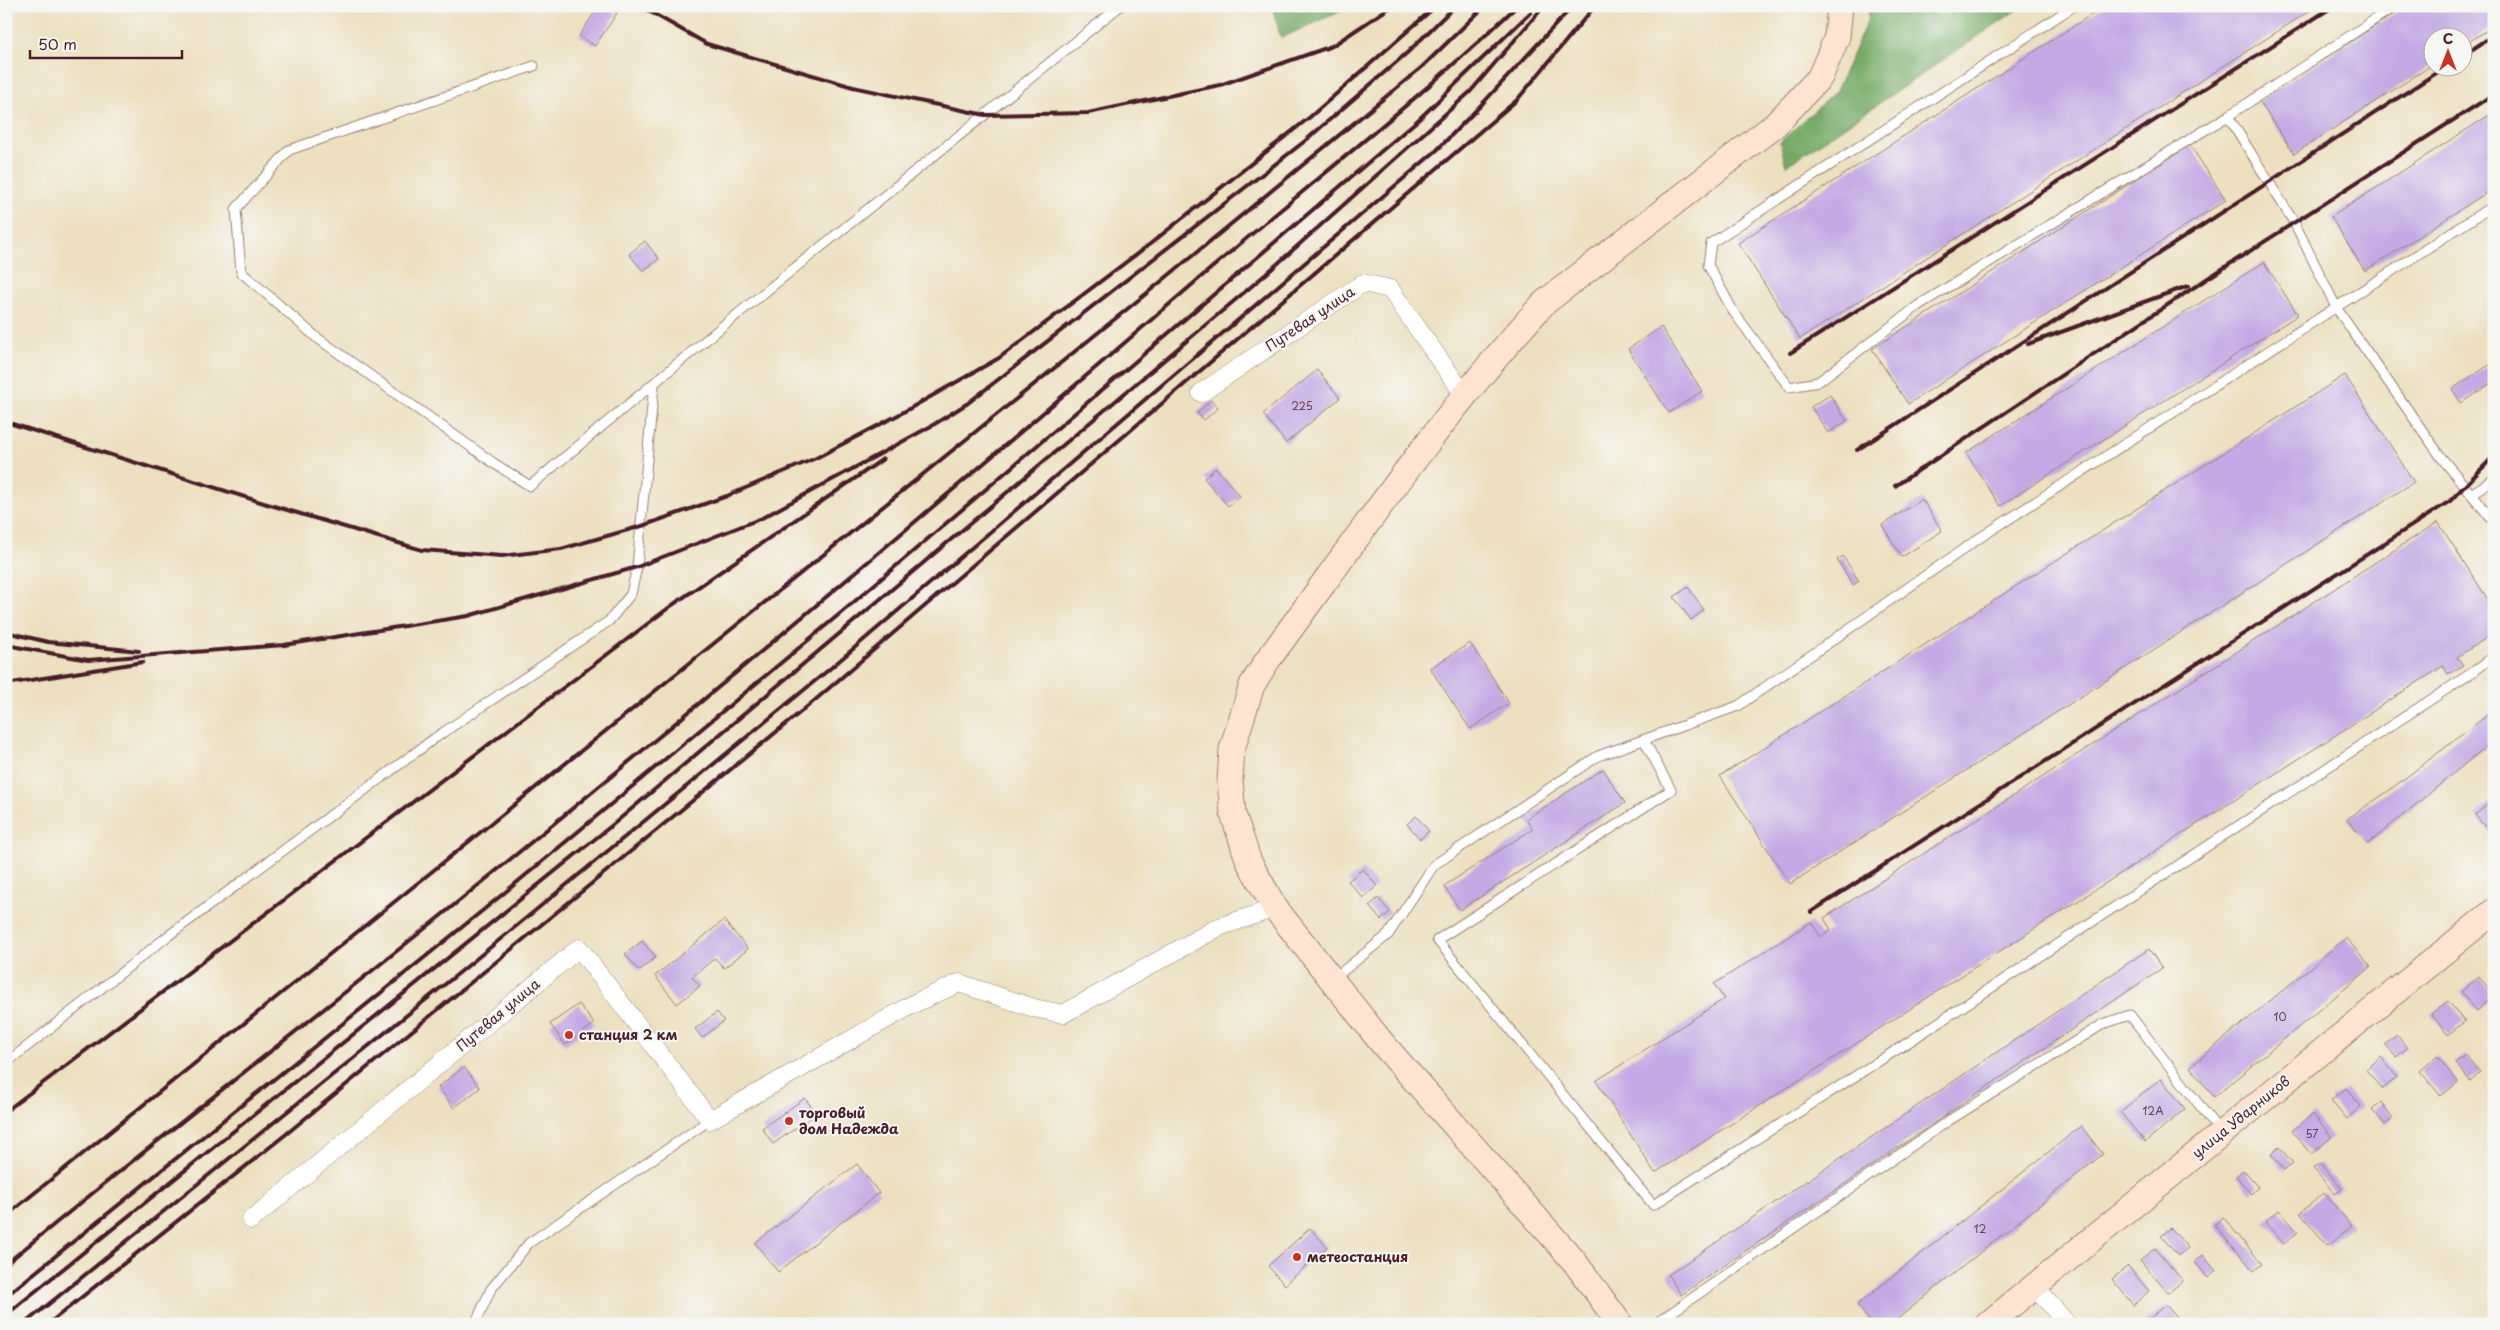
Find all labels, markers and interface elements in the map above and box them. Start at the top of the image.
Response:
scale bar [30,28,182,60]
north arrow [2422,28,2472,78]
text: С [2443,28,2453,49]
text: 50 m [38,32,77,55]
street label: Путевая улица [1261,281,1359,356]
house number: 225 [1291,397,1313,414]
street label: Путевая улица [451,973,544,1056]
house number: 10 [2274,1008,2286,1025]
place label: станция 2 км [579,1024,677,1045]
marker: станция 2 км [563,1029,575,1041]
street label: улица Ударников [2187,1070,2294,1163]
place label: торговый дом Надежда [799,1102,899,1139]
house number: 12А [2142,1102,2164,1119]
marker: торговый дом Надежда [783,1115,795,1127]
house number: 57 [2305,1125,2319,1142]
house number: 12 [1974,1220,1987,1237]
place label: метеостанция [1307,1246,1408,1267]
marker: метеостанция [1291,1251,1303,1263]

